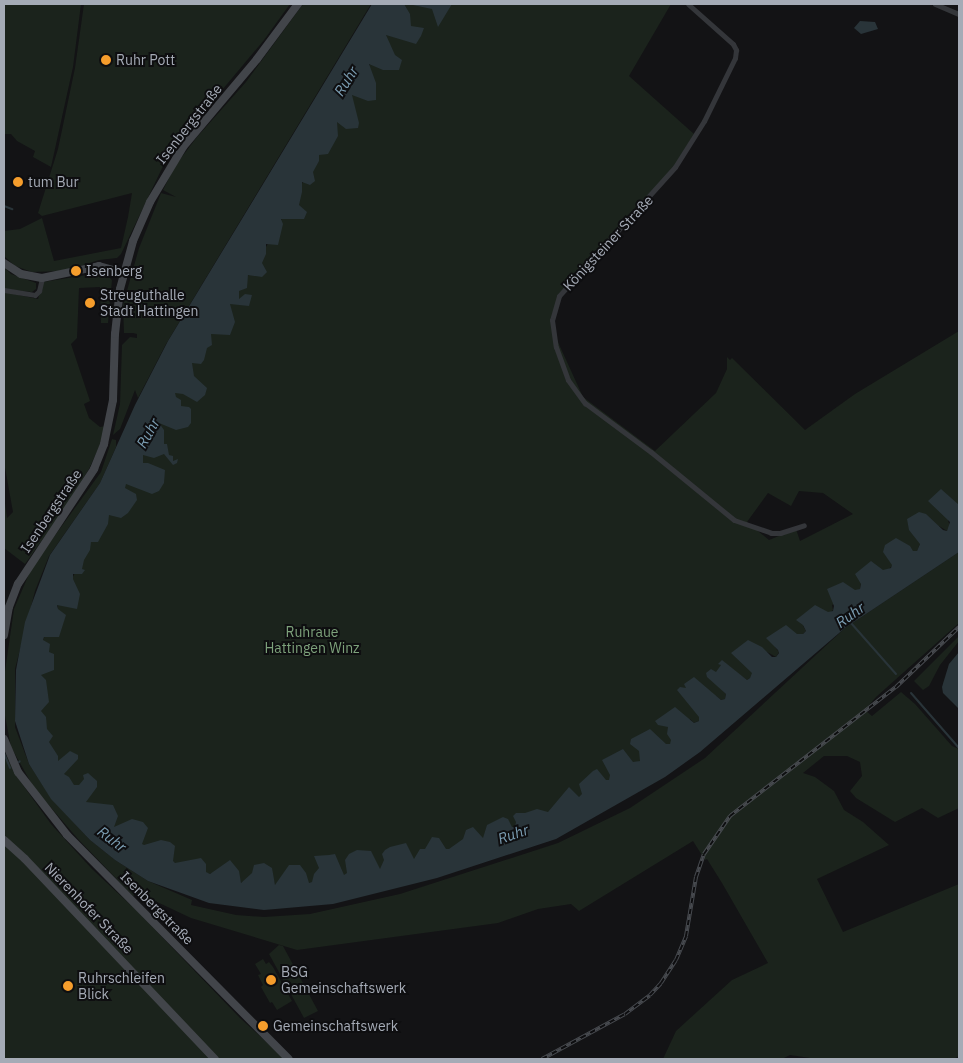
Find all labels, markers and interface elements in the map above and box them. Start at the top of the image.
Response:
place label: Ruhr Pott [116,52,175,68]
marker: Ruhr Pott [100,54,112,66]
water label: Ruhr [330,63,362,99]
street label: Isenbergstraße [153,81,225,167]
place label: tum Bur [28,174,79,190]
marker: tum Bur [12,176,24,188]
street label: Königsteiner Straße [559,192,657,294]
place label: Isenberg [86,263,142,279]
marker: Isenberg [70,265,82,277]
place label: Streuguthalle Stadt Hattingen [100,287,198,320]
marker: Streuguthalle Stadt Hattingen [84,297,96,309]
water label: Ruhr [133,415,163,451]
street label: Isenbergstraße [17,466,85,556]
water label: Ruhr [832,598,868,632]
park label: Ruhraue Hattingen Winz [264,624,360,656]
water label: Ruhr [495,820,531,848]
water label: Ruhr [94,822,130,856]
street label: Nierenhofer Straße [41,859,137,957]
street label: Isenbergstraße [117,868,197,948]
place label: BSG Gemeinschaftswerk [281,964,406,996]
place label: Ruhrschleifen Blick [78,970,165,1002]
marker: BSG Gemeinschaftswerk [265,974,277,986]
marker: Ruhrschleifen Blick [62,980,74,992]
place label: Gemeinschaftswerk [273,1018,398,1034]
marker: Gemeinschaftswerk [257,1020,269,1032]

